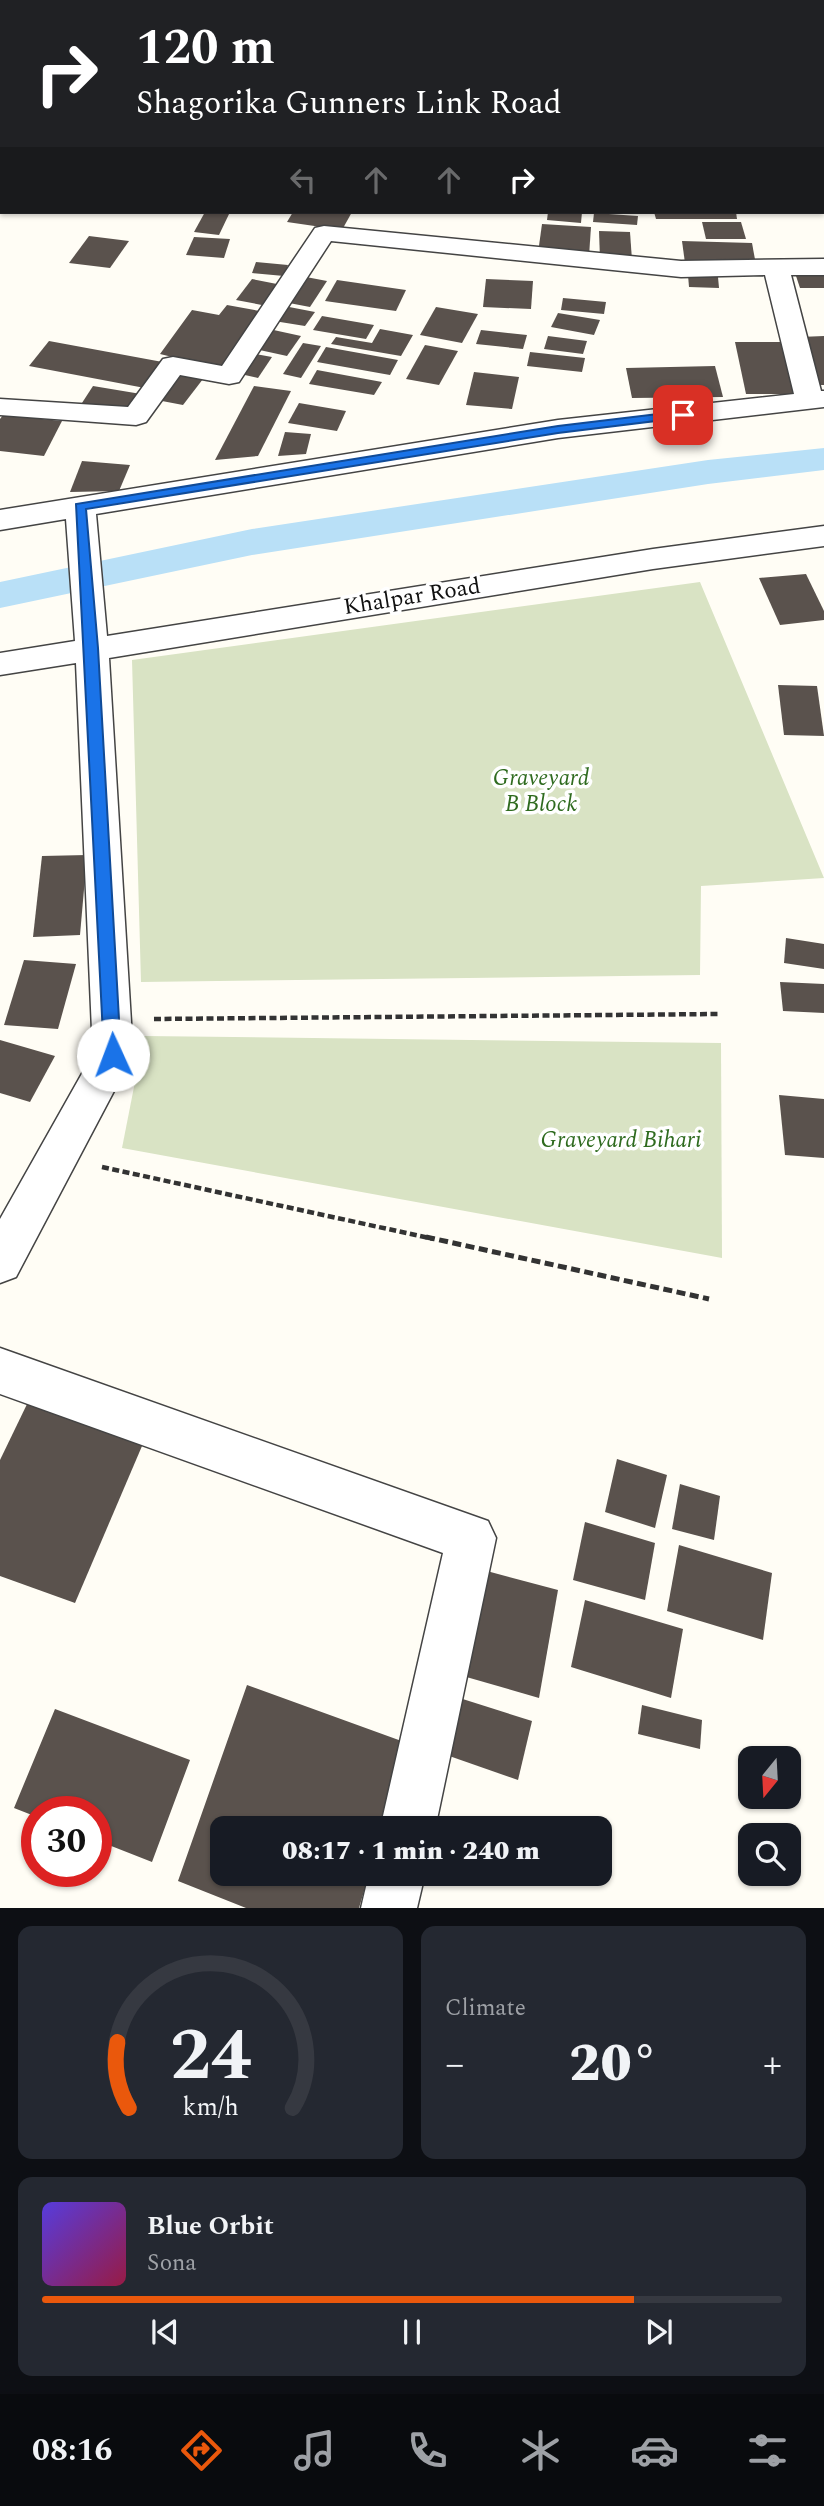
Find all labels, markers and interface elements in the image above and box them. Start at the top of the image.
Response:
text: 120 m [136,11,275,86]
icon: right [21,28,112,119]
text: Shagorika Gunners Link Road [136,79,562,128]
icon: left [284,161,322,199]
icon: ahead [357,161,395,199]
icon: ahead [430,161,468,199]
icon: right [503,161,541,199]
pin [653,385,713,445]
icon: arrive [664,396,702,434]
street label: Khalpar Road [341,569,483,625]
park label: Graveyard B Block [493,761,590,822]
position arrow [76,1018,150,1092]
park label: Graveyard Bihari [540,1123,702,1158]
north arrow [738,1746,802,1810]
map controls [738,1746,801,1886]
speed limit sign: 30 [21,1796,112,1887]
button: search [738,1823,801,1886]
text: 08:17 · 1 min · 240 m [282,1831,540,1871]
text: Climate [445,1991,526,2026]
text: 24 [170,2002,251,2113]
text: 20° [569,2025,658,2104]
text: − [445,2036,464,2094]
text: + [763,2036,782,2094]
text: km/h [182,2089,239,2127]
text: Blue Orbit [147,2206,274,2246]
text: Sona [147,2246,197,2281]
icon: previous [146,2313,184,2351]
icon: pause [393,2313,431,2351]
icon: next [640,2313,678,2351]
text: 08:16 [32,2426,113,2475]
icon: directions [177,2426,226,2475]
icon: music [290,2426,339,2475]
icon: phone [403,2426,452,2475]
icon: climate [516,2426,565,2475]
icon: car [630,2426,679,2475]
icon: filters [743,2426,792,2475]

